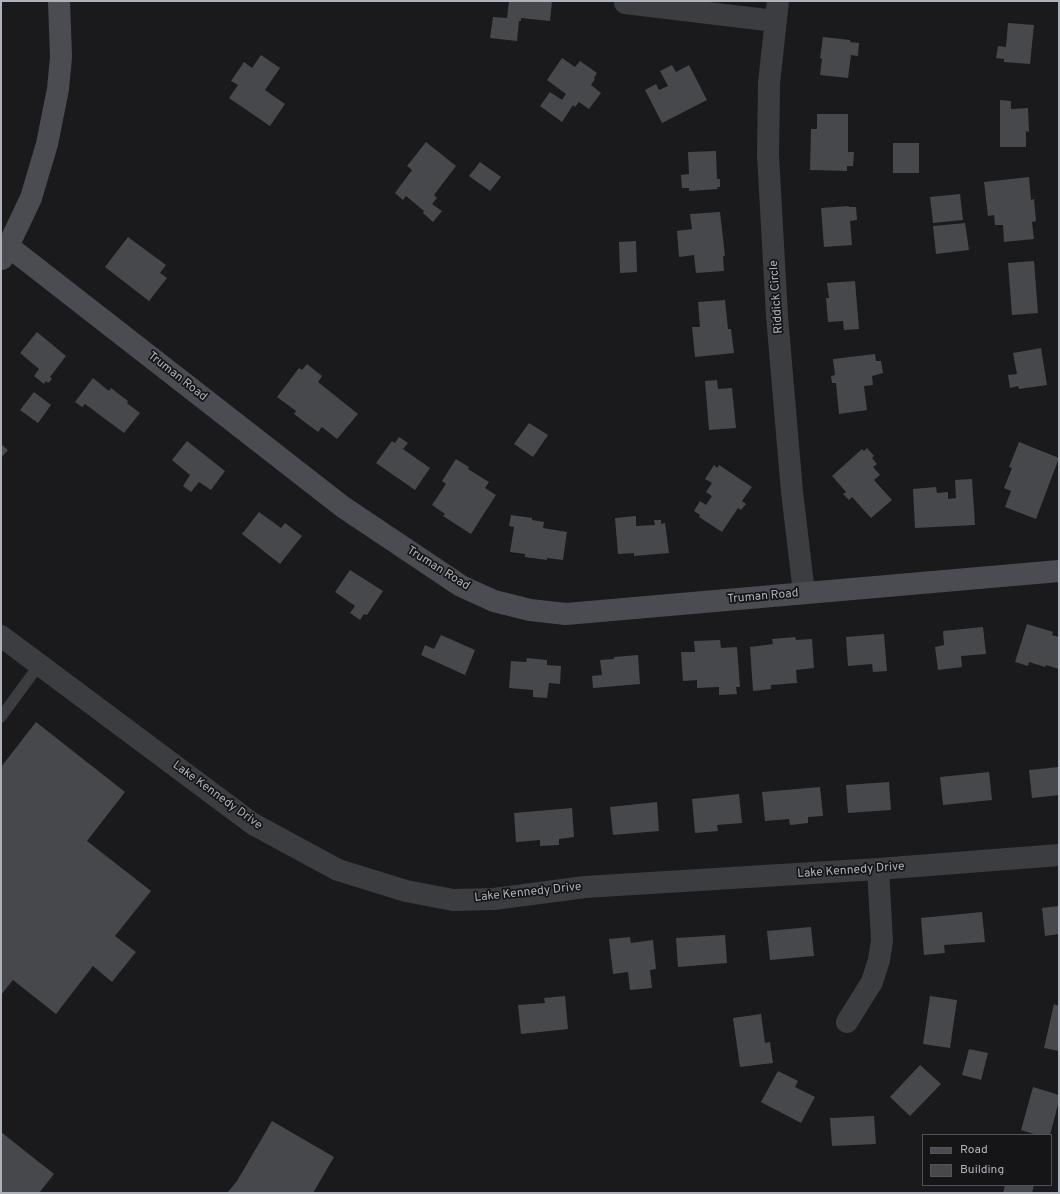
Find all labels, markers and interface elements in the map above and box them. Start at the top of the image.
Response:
street label: Riddick Circle [767,260,787,334]
street label: Truman Road [144,349,210,405]
street label: Truman Road [404,544,472,594]
street label: Truman Road [727,587,799,607]
street label: Lake Kennedy Drive [169,759,265,833]
street label: Lake Kennedy Drive [797,860,905,882]
street label: Lake Kennedy Drive [474,880,582,906]
legend [922,1134,1052,1186]
text: Road [960,1142,988,1158]
text: Building [960,1162,1004,1178]

